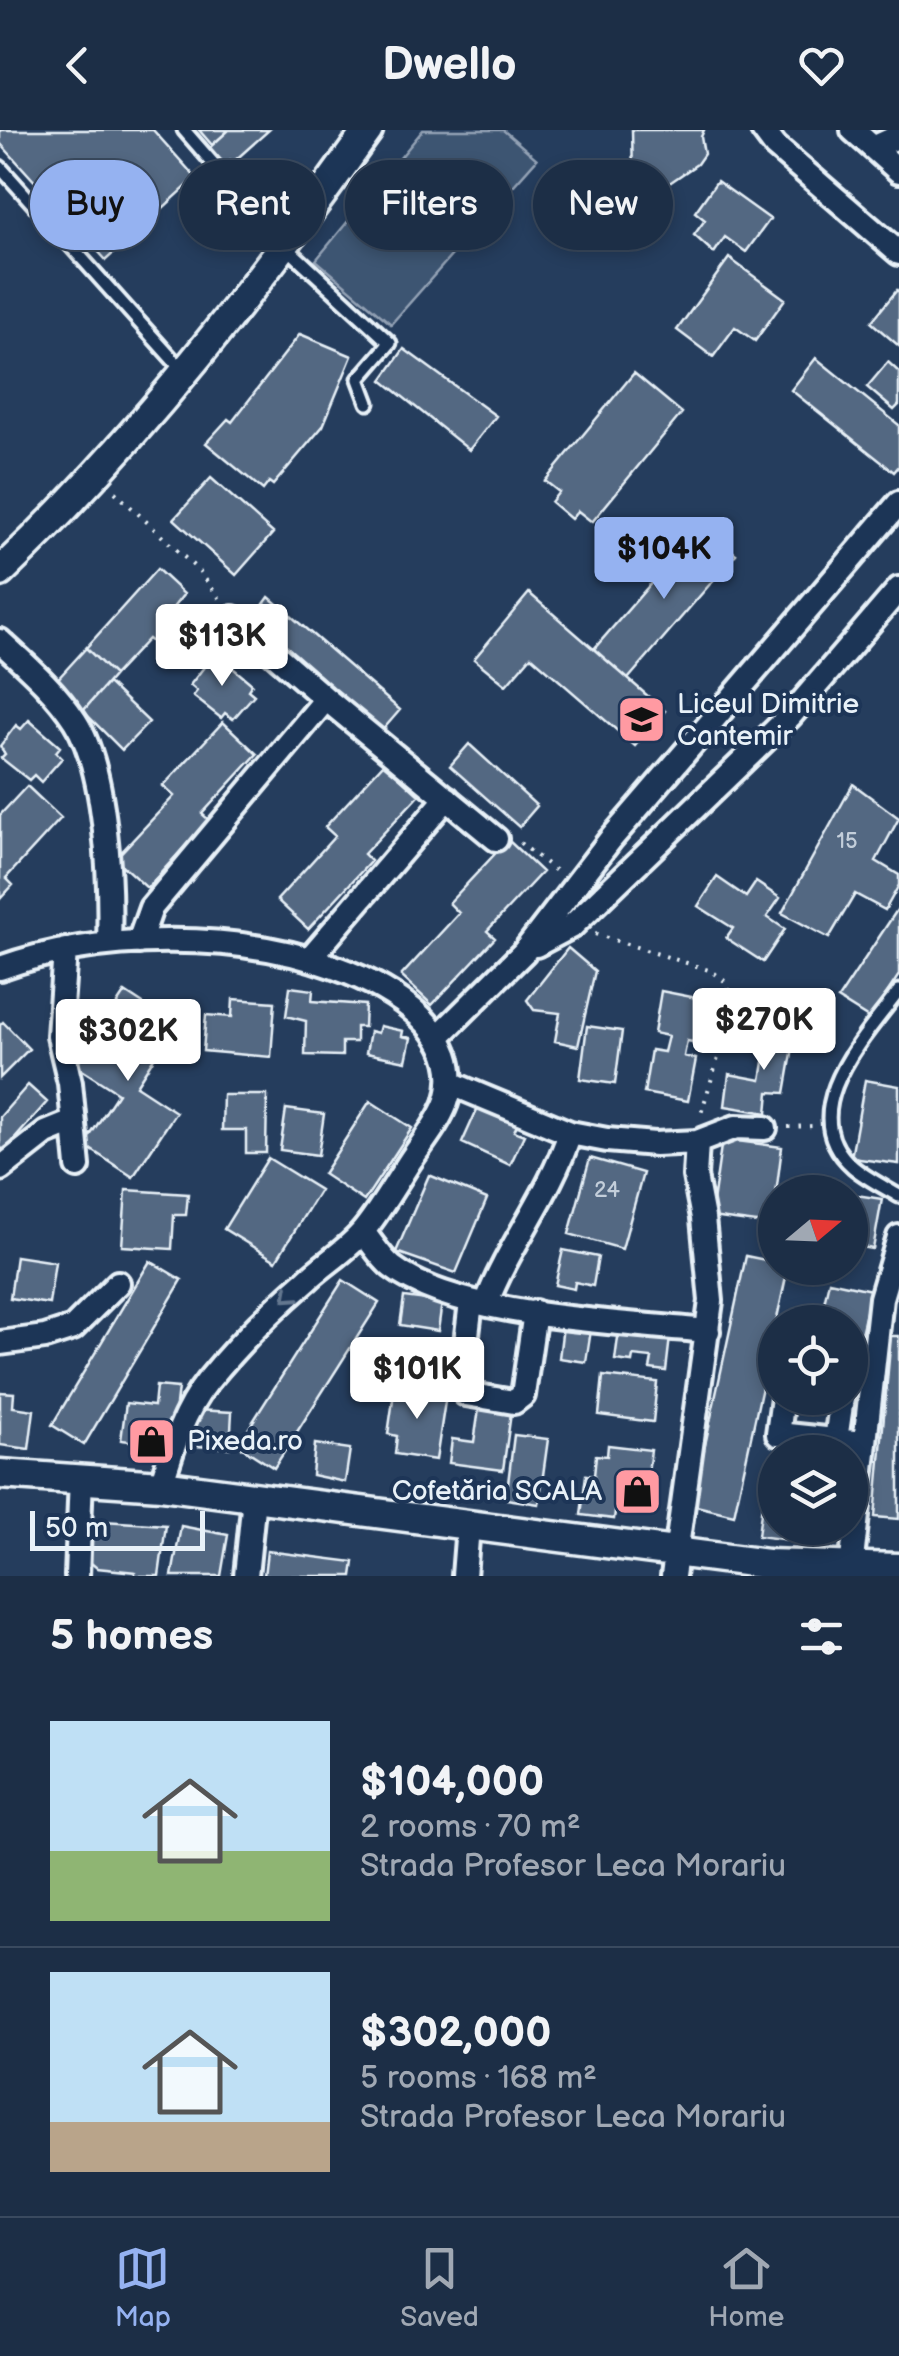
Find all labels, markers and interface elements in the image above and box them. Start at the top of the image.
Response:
icon: back [50,38,105,93]
text: Dwello [382,38,517,93]
icon: heart [794,38,849,93]
chip: Buy [30,160,159,250]
chip: Rent [179,160,325,250]
chip: Filters [345,160,513,250]
chip: New [533,160,673,250]
pin: $104K [594,517,734,602]
text: $104K [616,530,712,569]
pin: $113K [152,604,292,689]
text: $113K [178,617,266,656]
place label: Liceul Dimitrie Cantemir [677,688,859,753]
school or university icon: Liceul Dimitrie Cantemir [616,694,668,746]
house number: 15 [836,828,858,855]
pin: $270K [694,988,834,1073]
pin: $302K [58,999,198,1084]
text: $270K [715,1001,813,1040]
text: $302K [78,1012,178,1051]
north arrow [758,1175,868,1285]
map controls [758,1175,868,1545]
house number: 24 [594,1177,621,1204]
one-way arrow [282,1284,301,1302]
button: locate [758,1305,868,1415]
pin: $101K [347,1337,487,1422]
text: $101K [372,1350,462,1389]
shop icon: Pixeda.ro [126,1415,178,1467]
place label: Pixeda.ro [187,1425,303,1458]
button: layers [758,1435,868,1545]
shop icon: Cofetăria SCALA [611,1465,663,1517]
place label: Cofetăria SCALA [392,1475,603,1508]
scale bar [30,1506,205,1550]
text: 50 m [45,1512,108,1545]
icon: filters [794,1609,849,1664]
text: 5 homes [50,1611,213,1662]
text: $104,000 [360,1757,544,1808]
icon: home [130,1761,250,1881]
text: 2 rooms · 70 m² [360,1808,581,1847]
text: Strada Profesor Leca Morariu [360,1847,786,1886]
text: $302,000 [360,2008,551,2059]
icon: home [130,2012,250,2132]
text: 5 rooms · 168 m² [360,2059,597,2098]
text: Strada Profesor Leca Morariu [360,2098,786,2137]
tab: Map [115,2241,171,2334]
tab: Saved [400,2241,479,2334]
tab: Home [708,2241,784,2334]

